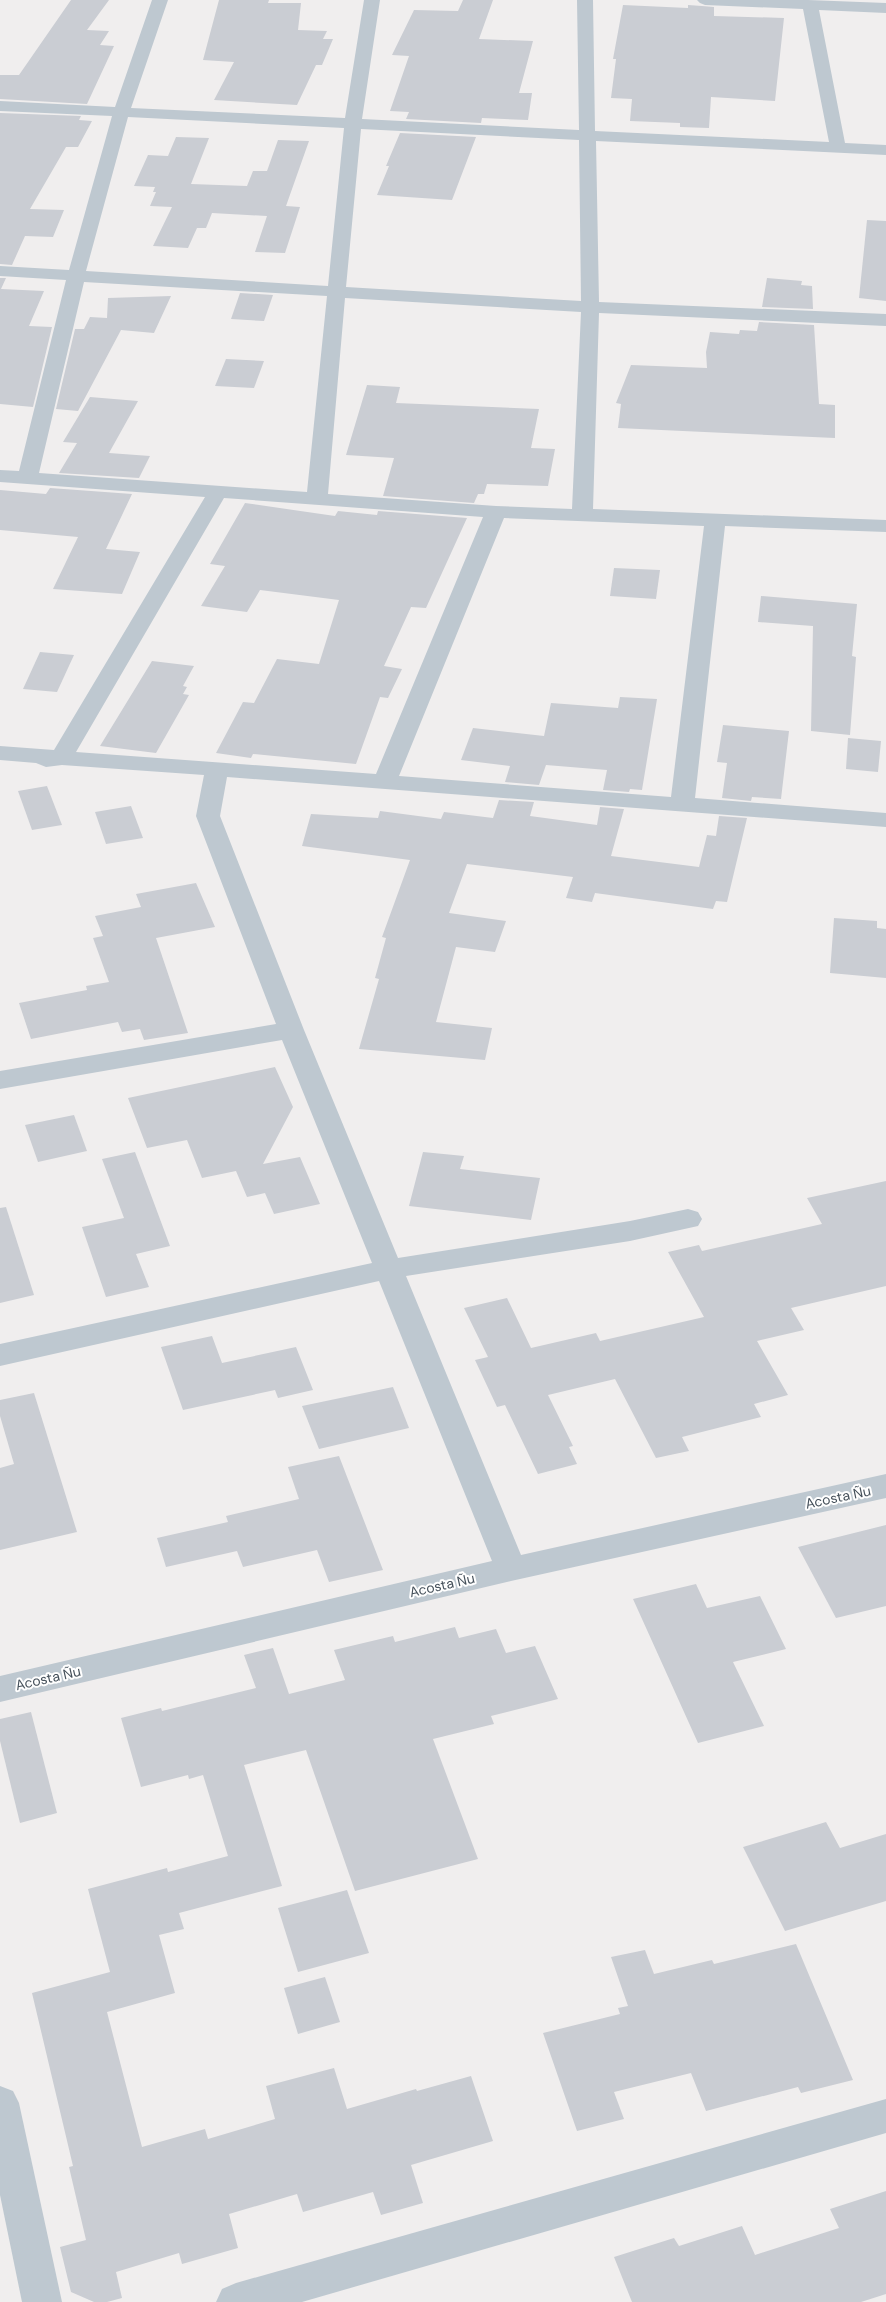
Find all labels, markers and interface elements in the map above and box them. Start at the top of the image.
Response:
street label: Acosta Ñu [804,1481,872,1513]
street label: Acosta Ñu [408,1569,476,1601]
street label: Acosta Ñu [14,1662,82,1694]

